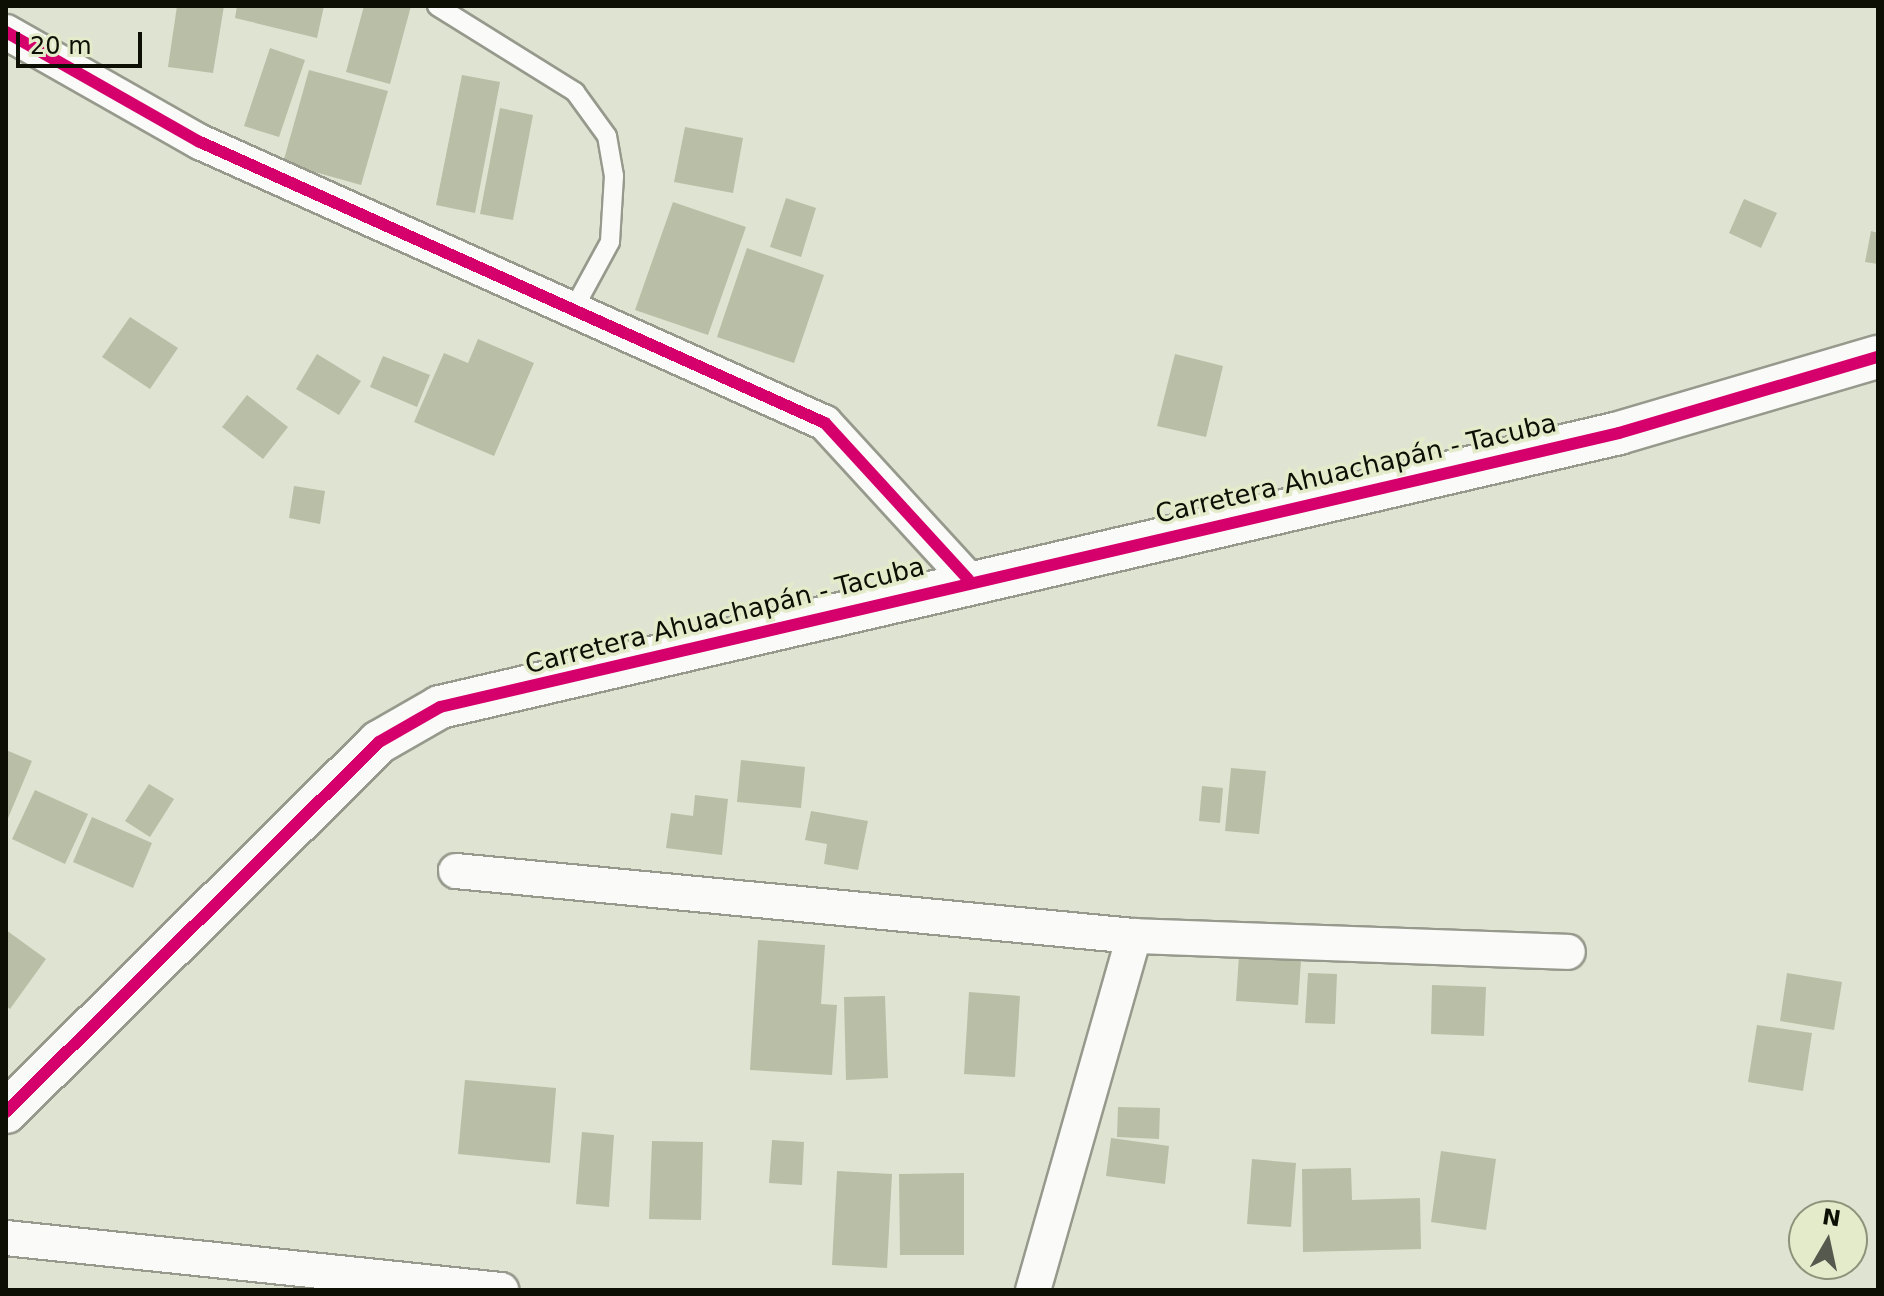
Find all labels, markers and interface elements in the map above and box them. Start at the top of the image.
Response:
scale bar [20,16,146,66]
text: 20 m [30,32,92,60]
street label: Carretera Ahuachapán - Tacuba [1153,408,1559,530]
street label: Carretera Ahuachapán - Tacuba [522,551,928,681]
north arrow [1788,1200,1868,1280]
text: N [1820,1204,1843,1232]

